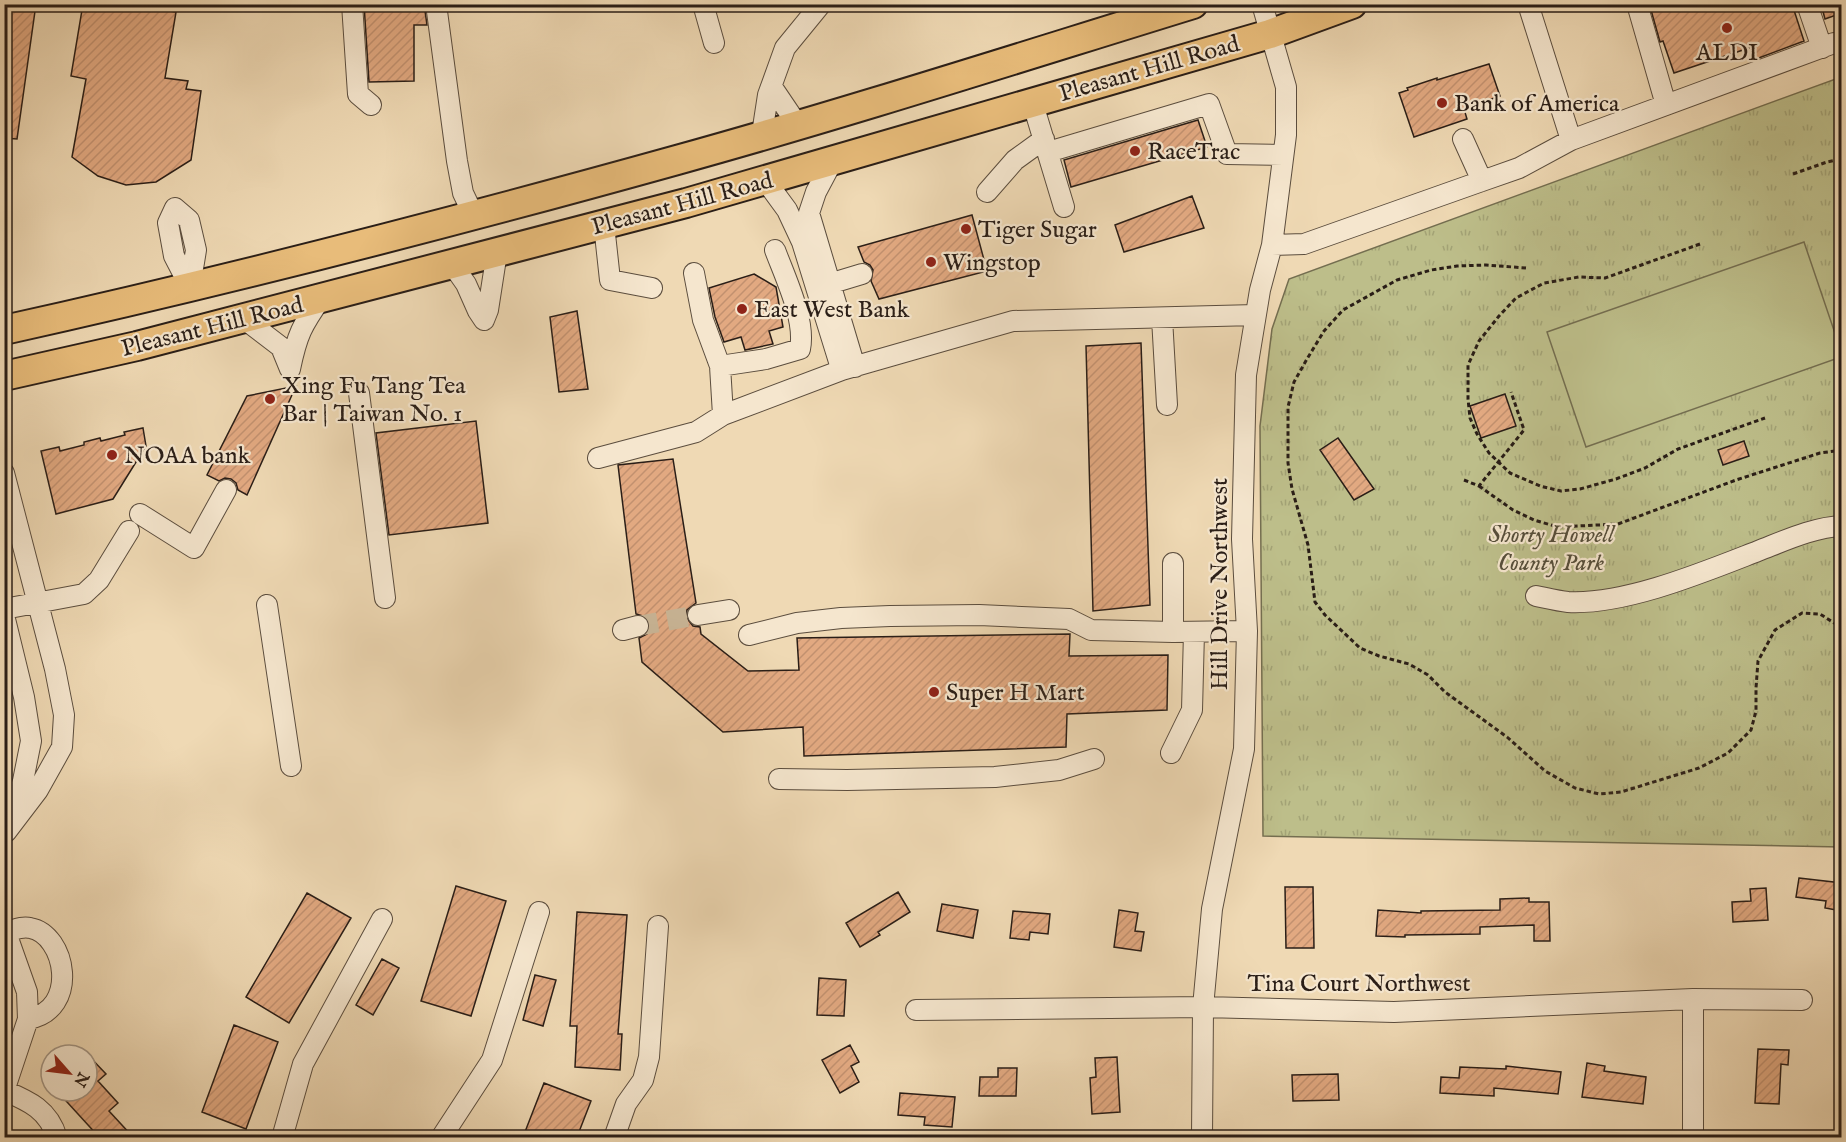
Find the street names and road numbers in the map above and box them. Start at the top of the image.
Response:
street label: Pleasant Hill Road [1056,29,1243,110]
street label: Pleasant Hill Road [588,165,777,244]
street label: Pleasant Hill Road [118,290,307,365]
street label: Hill Drive Northwest [1205,478,1236,690]
street label: Tina Court Northwest [1248,969,1470,1000]

